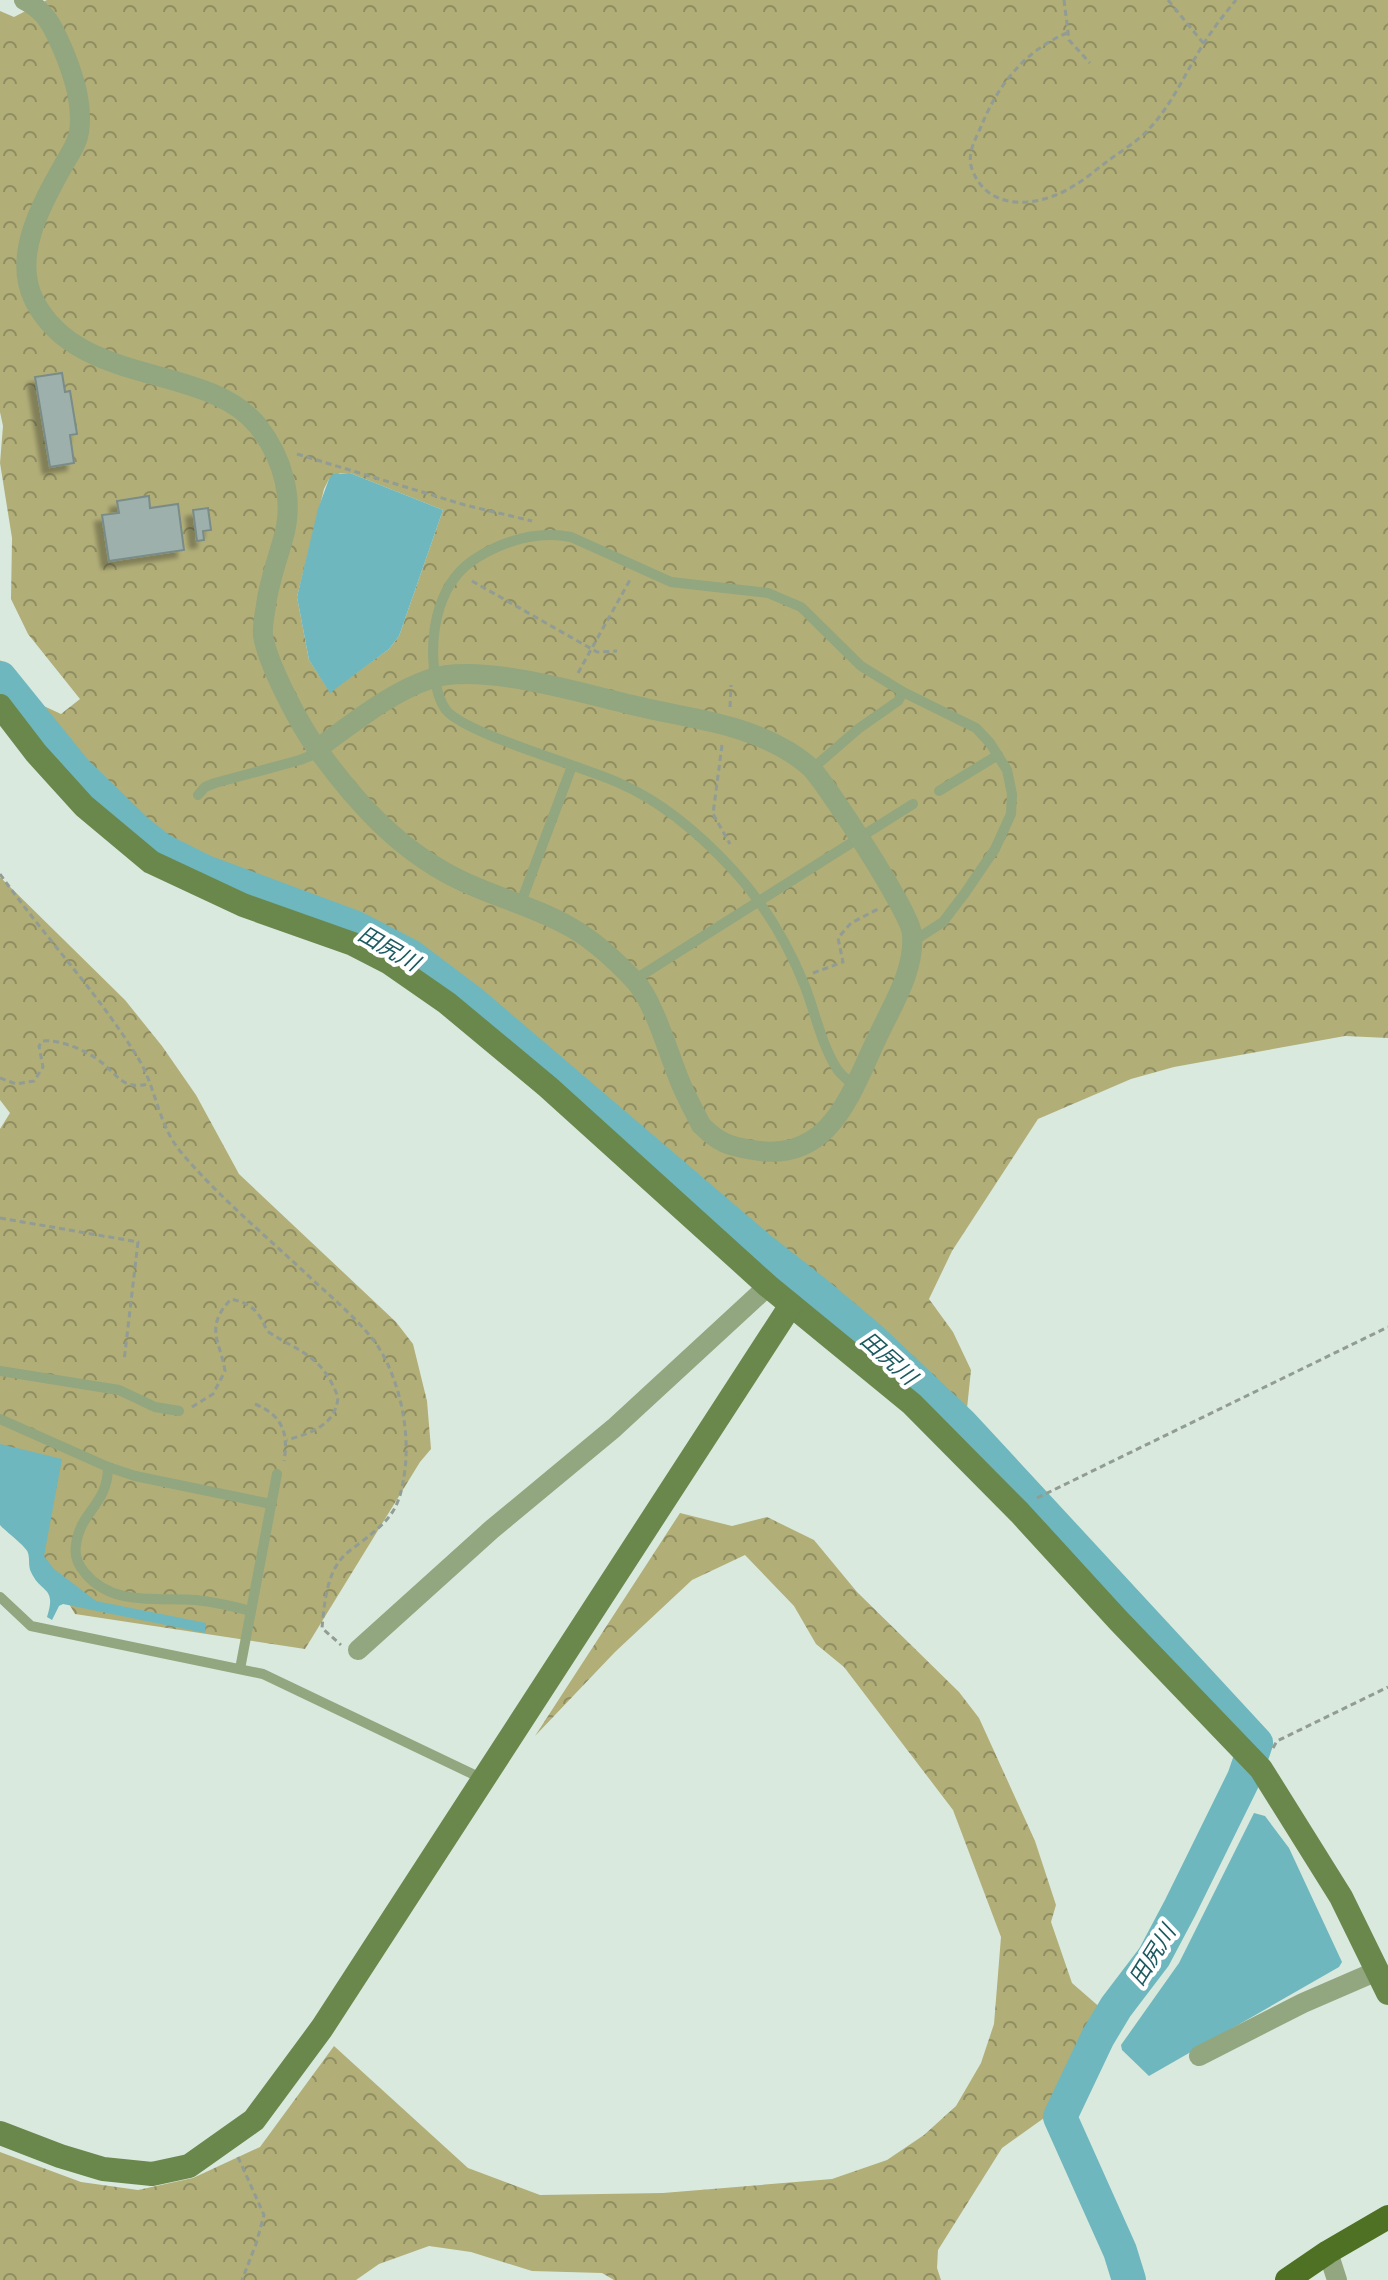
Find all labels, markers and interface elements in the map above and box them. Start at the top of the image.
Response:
water label: 田尻川 [354,919,426,977]
water label: 田尻川 [856,1326,924,1391]
water label: 田尻川 [1123,1918,1182,1990]

